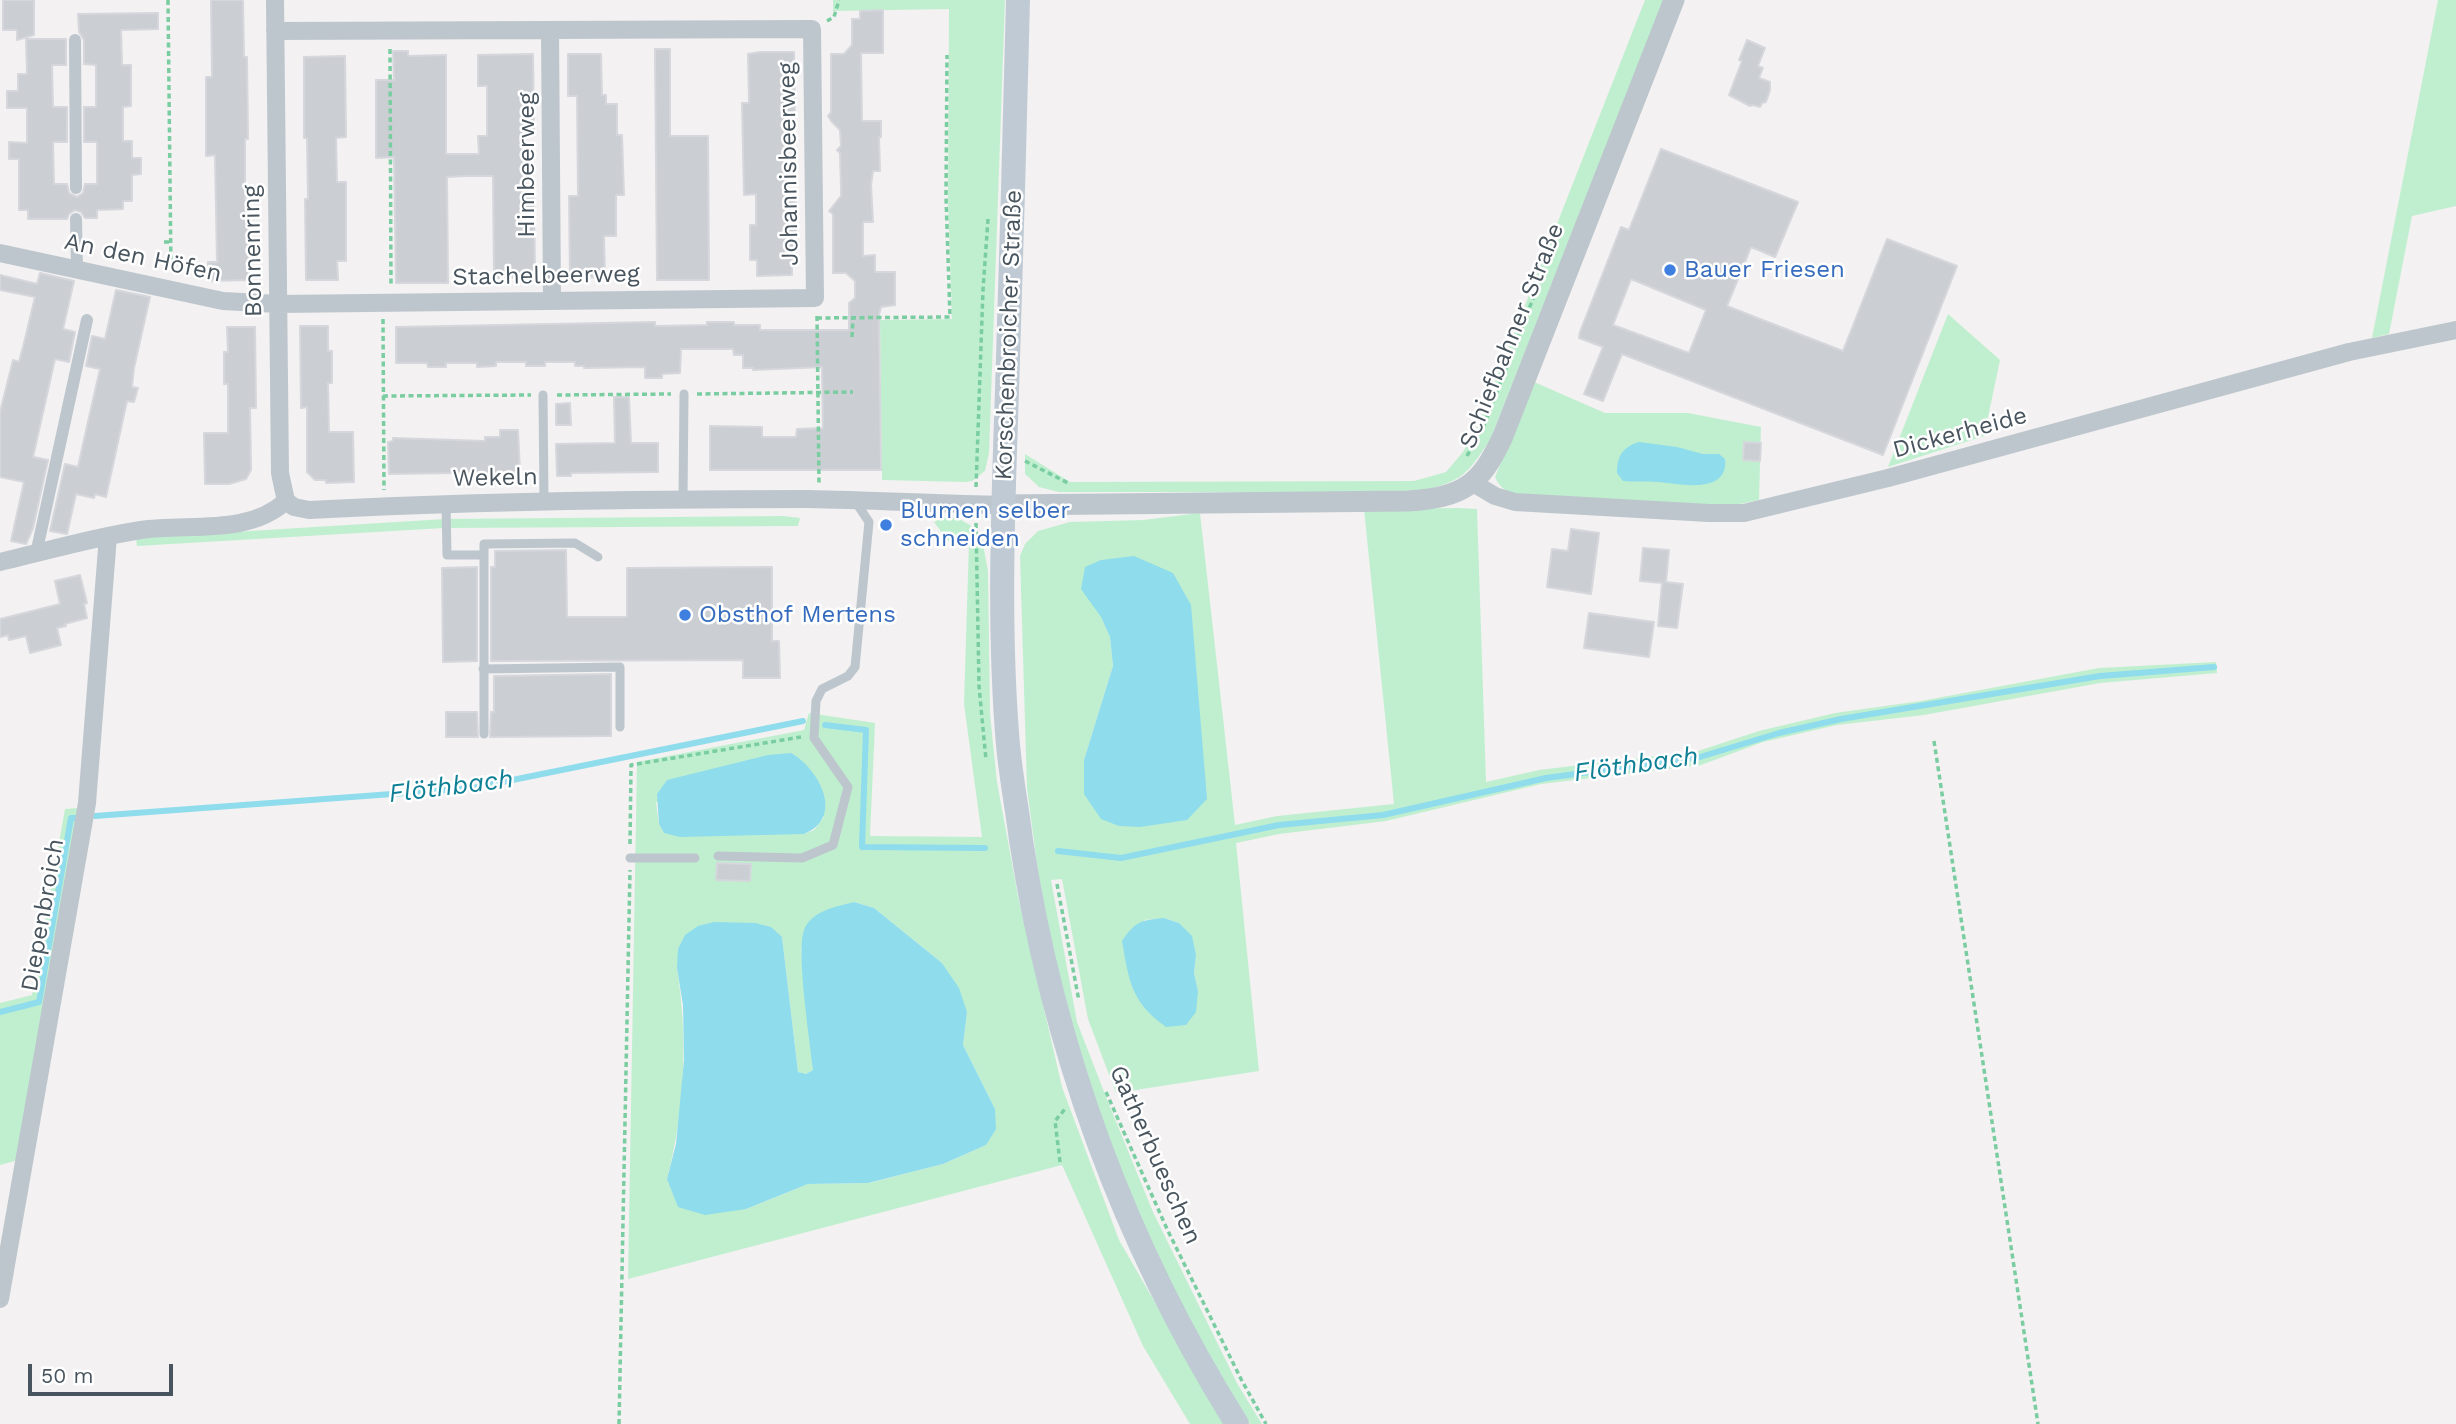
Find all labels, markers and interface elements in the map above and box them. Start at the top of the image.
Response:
street label: Johannisbeerweg [773,62,805,266]
street label: Himbeerweg [513,92,541,238]
street label: Bonnenring [237,185,269,317]
street label: Korschenbroicher Straße [990,189,1028,481]
street label: Schiefbahner Straße [1454,219,1570,453]
street label: An den Höfen [62,227,224,289]
place label: Bauer Friesen [1684,256,1845,284]
street label: Stachelbeerweg [452,260,640,292]
marker: Bauer Friesen [1662,262,1678,278]
street label: Dickerheide [1890,401,2030,465]
street label: Wekeln [452,463,538,493]
place label: Blumen selber schneiden [900,497,1070,553]
marker: Blumen selber schneiden [878,517,894,533]
place label: Obsthof Mertens [699,601,896,629]
marker: Obsthof Mertens [677,607,693,623]
water label: Flöthbach [1572,741,1700,789]
water label: Flöthbach [387,764,515,810]
street label: Diepenbroich [15,836,71,994]
street label: Gatherbueschen [1103,1061,1207,1249]
scale bar [32,1350,177,1394]
text: 50 m [41,1363,93,1388]

